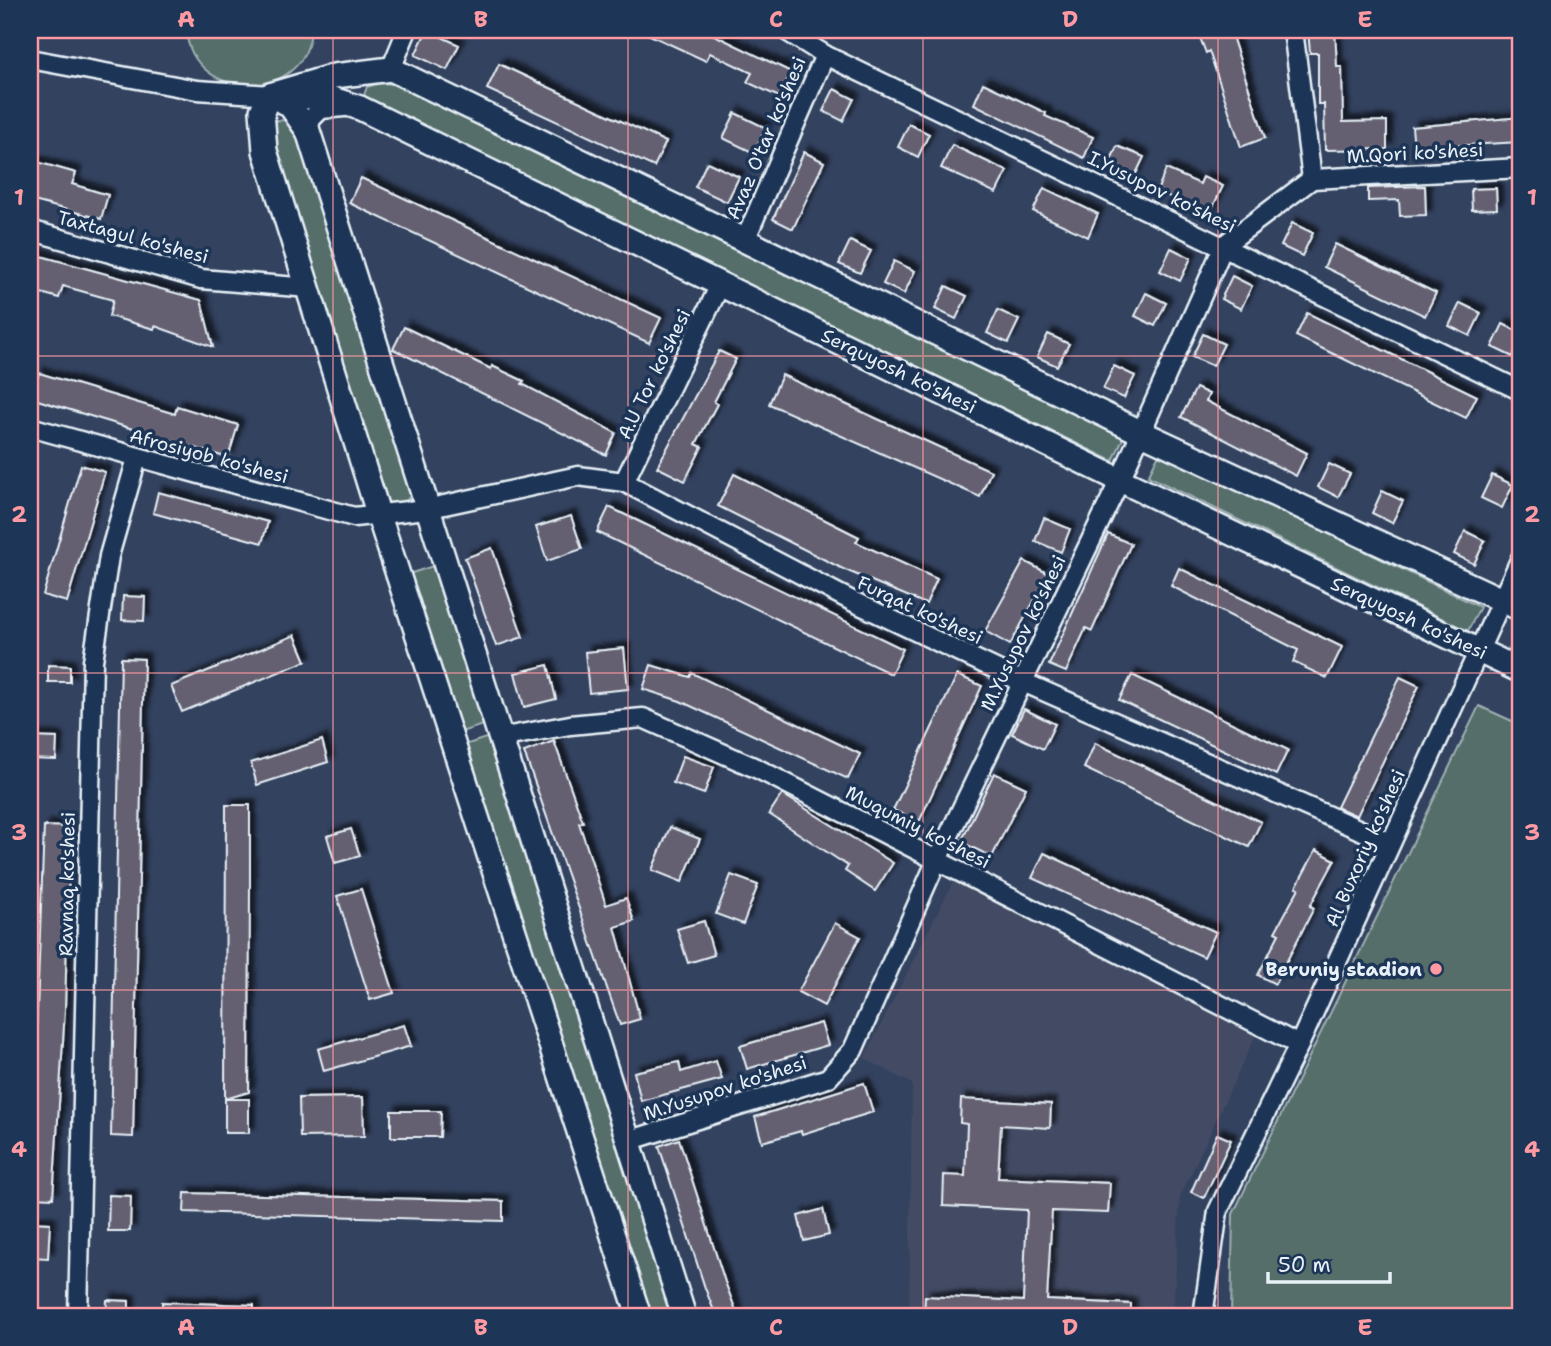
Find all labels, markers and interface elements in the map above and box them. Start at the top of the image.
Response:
text: A [177,4,195,34]
text: B [474,4,488,34]
text: C [769,4,783,34]
text: D [1062,4,1078,34]
text: E [1357,4,1373,34]
street label: Avaz O'tar ko'shesi [720,53,812,223]
street label: M.Qori ko'shesi [1346,137,1484,169]
street label: I.Yusupov ko'shesi [1084,145,1240,239]
text: 1 [14,182,24,212]
text: 1 [1527,182,1537,212]
street label: Taxtagul ko'shesi [55,205,211,269]
street label: A.U Tor ko'shesi [612,305,696,443]
street label: Serquyosh ko'shesi [817,323,981,419]
street label: Afrosiyob ko'shesi [127,423,291,489]
text: 2 [11,499,27,529]
text: 2 [1524,499,1540,529]
street label: M.Yusupov ko'shesi [974,551,1072,715]
street label: Furqat ko'shesi [853,570,987,650]
street label: Serquyosh ko'shesi [1327,571,1491,665]
street label: Al Buxoriy ko'shesi [1319,765,1411,931]
street label: Muqumiy ko'shesi [841,780,995,874]
street label: Ravnaq ko'shesi [53,812,81,956]
text: 3 [11,817,27,847]
text: 3 [1524,817,1540,847]
place label: Beruniy stadion [1265,957,1422,982]
marker: Beruniy stadion [1428,961,1444,977]
street label: M.Yusupov ko'shesi [640,1050,810,1126]
text: 4 [11,1134,27,1164]
text: 4 [1524,1134,1540,1164]
scale bar [1268,1241,1390,1285]
text: 50 m [1278,1251,1331,1279]
text: A [177,1312,195,1342]
text: B [474,1312,488,1342]
text: C [769,1312,783,1342]
text: D [1062,1312,1078,1342]
text: E [1357,1312,1373,1342]

